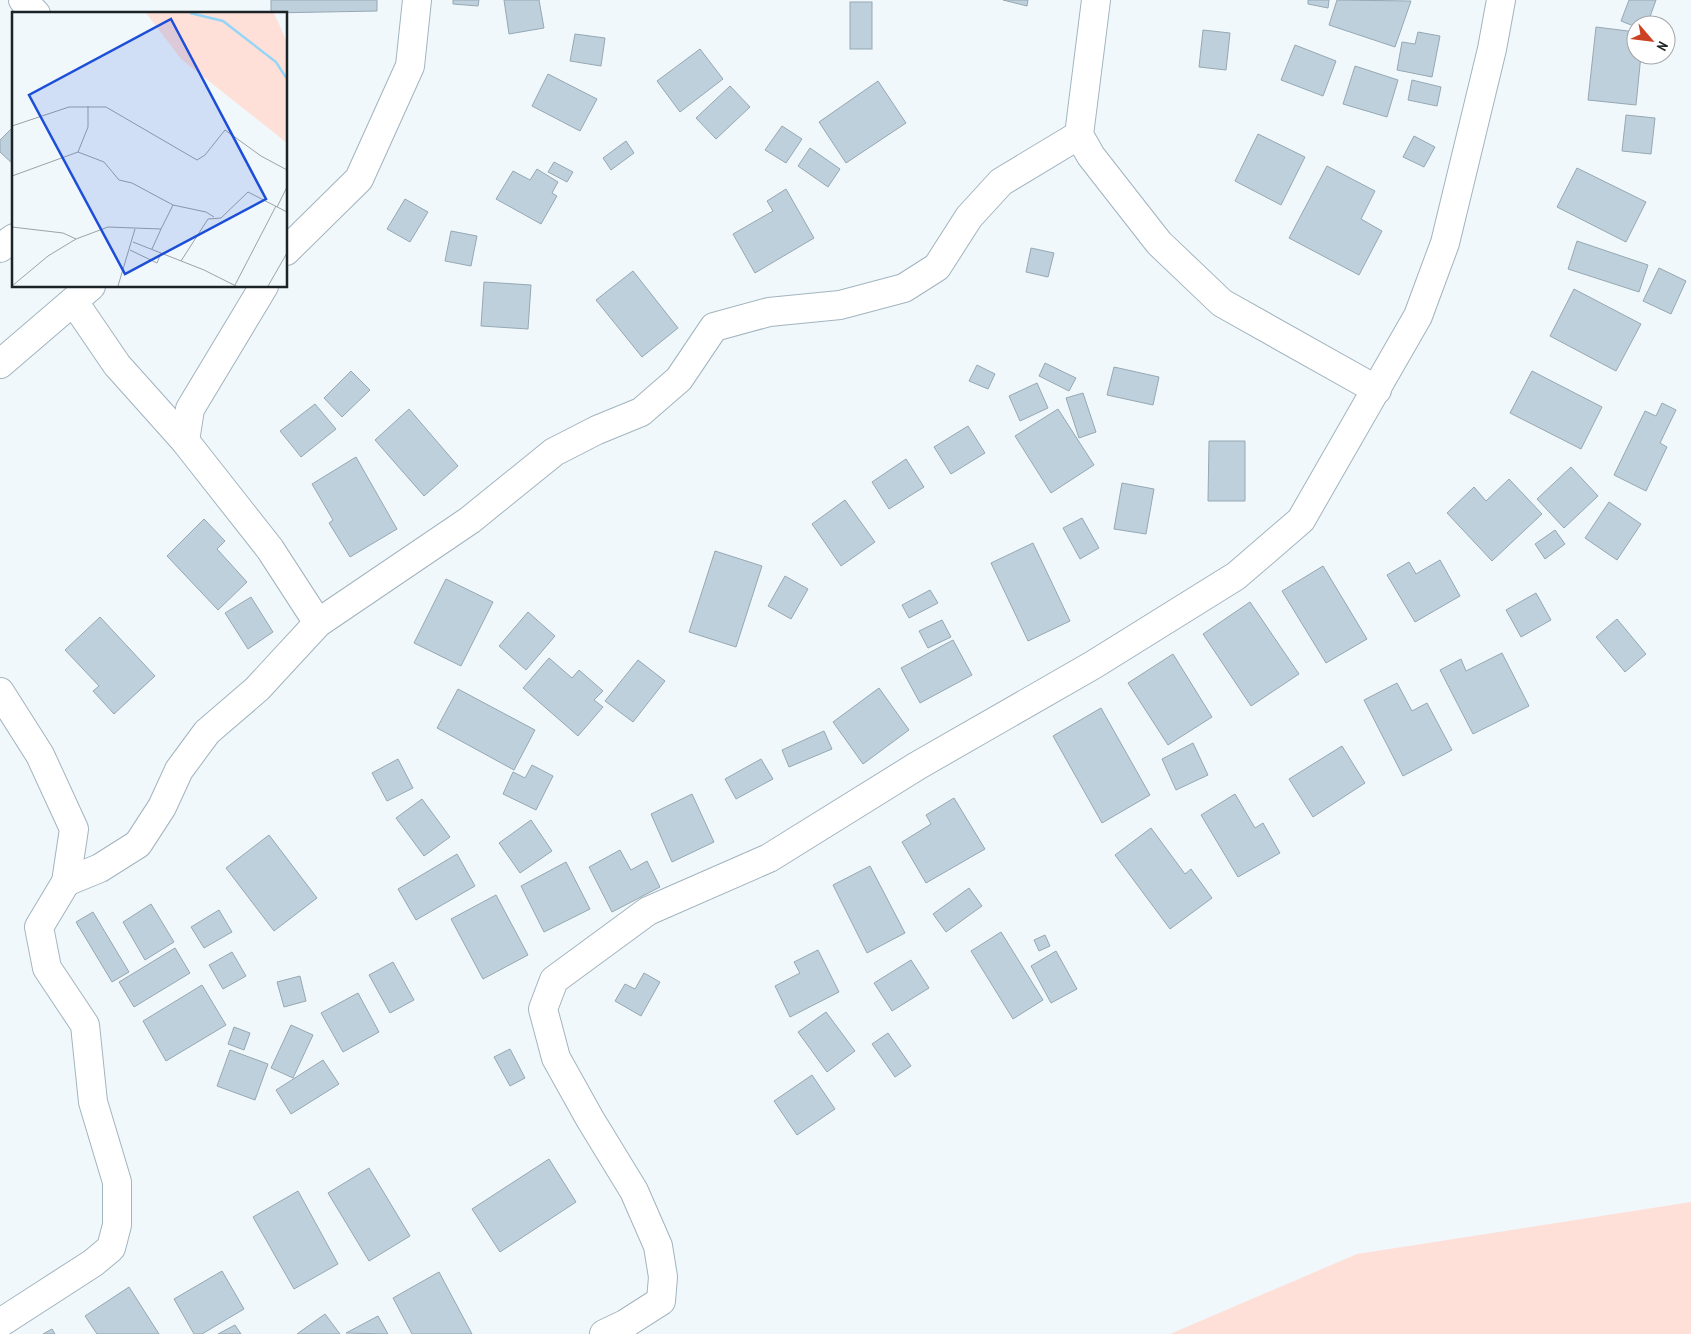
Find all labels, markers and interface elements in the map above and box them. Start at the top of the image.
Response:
inset map [12,12,288,288]
north arrow [1626,15,1676,65]
text: N [1653,39,1672,54]

